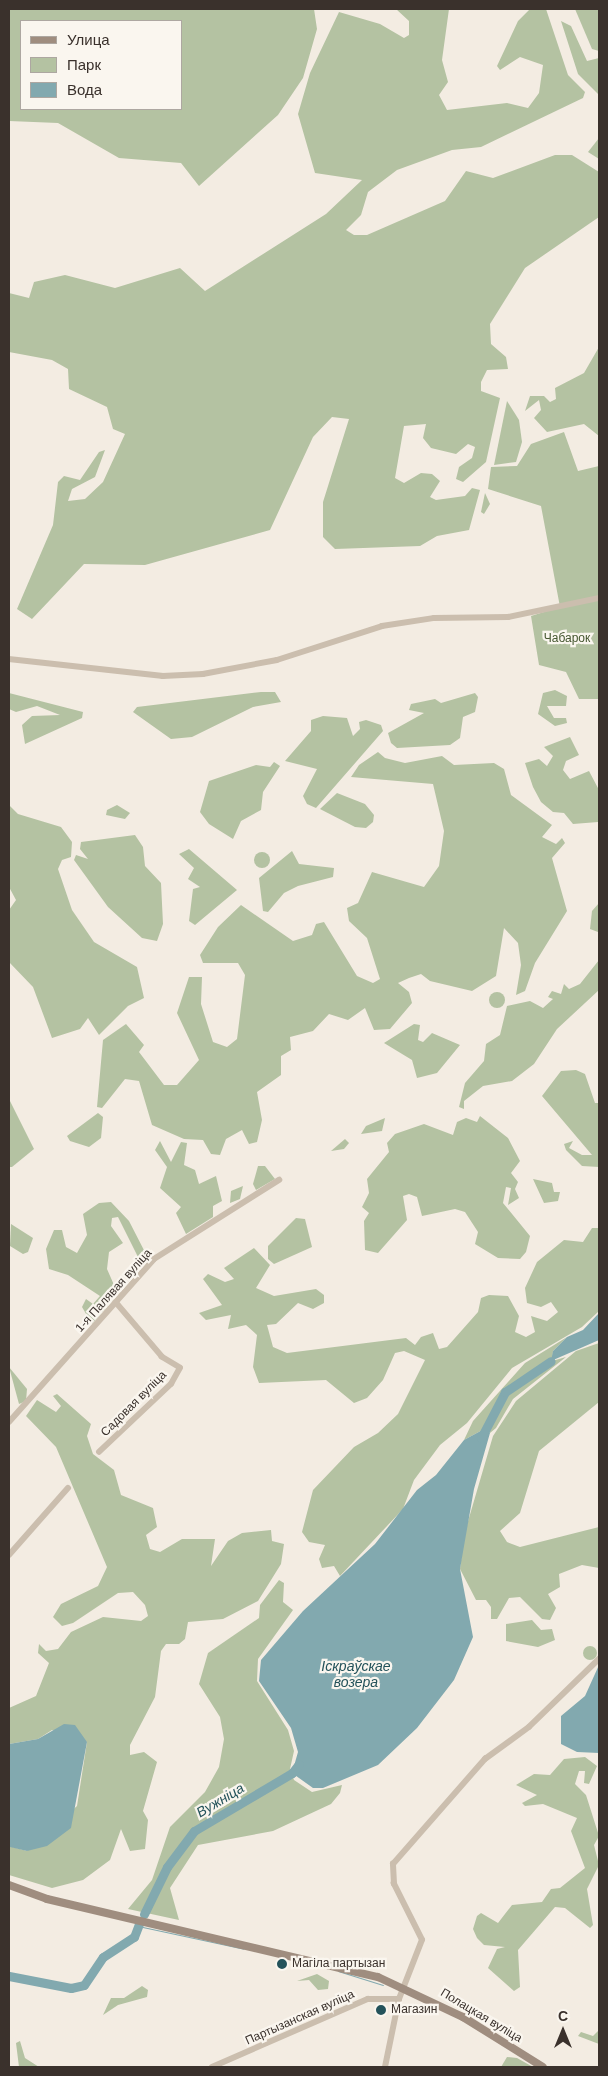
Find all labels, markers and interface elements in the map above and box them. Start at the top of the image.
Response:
legend [20,20,182,110]
text: Улица [67,31,110,48]
text: Парк [67,56,101,73]
text: Вода [67,81,102,98]
park label: Чабарок [544,632,590,646]
street label: 1-я Палявая вуліца [73,1246,155,1336]
street label: Садовая вуліца [98,1368,170,1440]
water label: Іскраўскае возера [321,1658,391,1690]
water label: Вужніца [193,1779,247,1821]
place label: Магіла партызан [292,1957,385,1971]
marker: Магіла партызан [276,1958,288,1970]
street label: Полацкая вуліца [438,1986,524,2046]
street label: Партызанская вуліца [243,1987,357,2049]
place label: Магазин [391,2003,437,2017]
marker: Магазин [375,2004,387,2016]
north arrow [538,2006,588,2056]
text: С [558,2008,568,2024]

